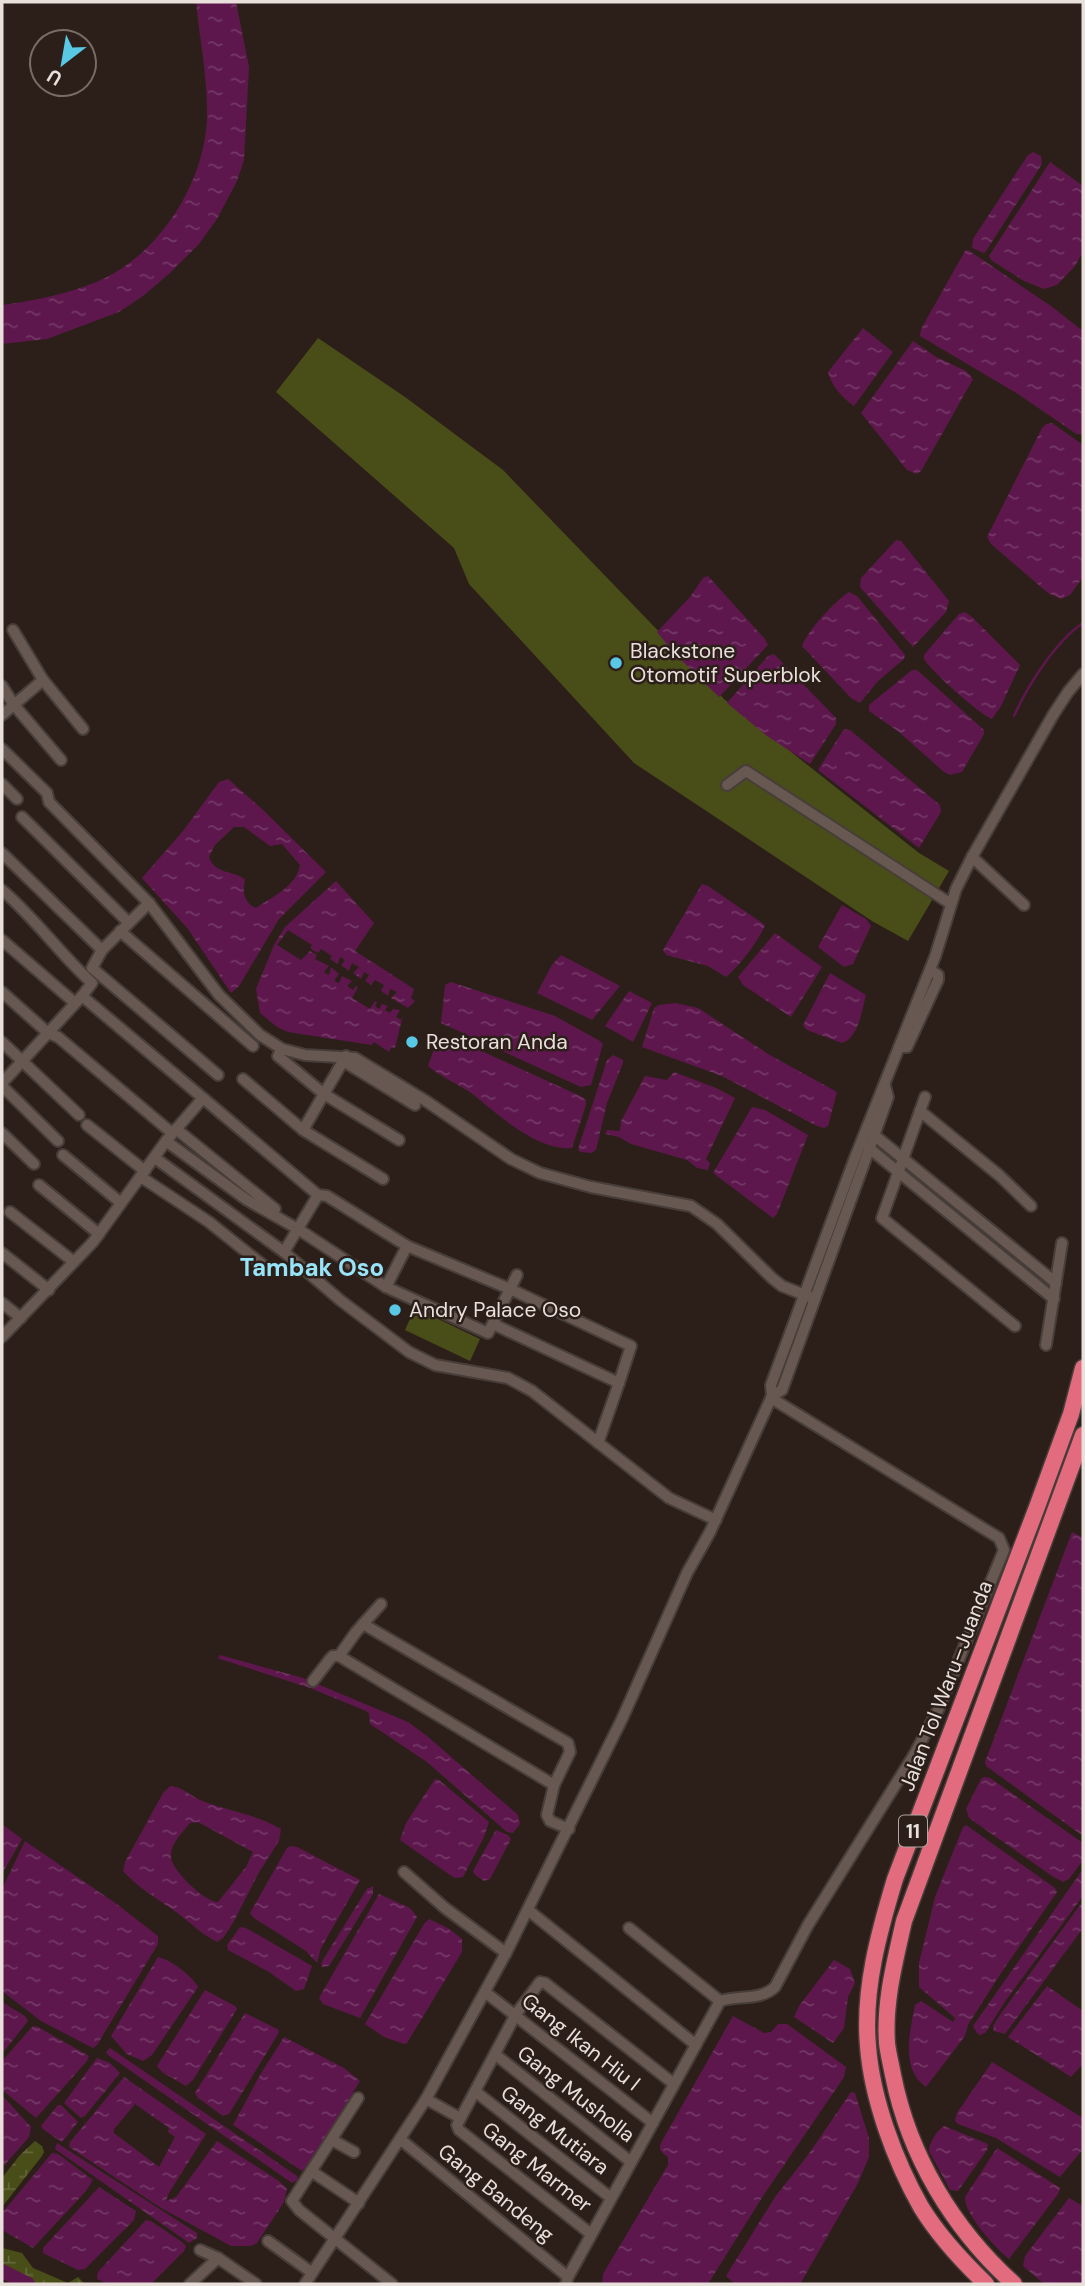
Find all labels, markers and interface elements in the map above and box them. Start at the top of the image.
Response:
north arrow [28,28,98,98]
text: U [42,63,67,91]
place label: Blackstone Otomotif Superblok [630,637,822,689]
marker: Blackstone Otomotif Superblok [608,655,624,671]
place label: Restoran Anda [426,1028,568,1056]
marker: Restoran Anda [404,1034,420,1050]
district label: Tambak Oso [240,1252,384,1283]
place label: Andry Palace Oso [409,1296,581,1324]
marker: Andry Palace Oso [387,1302,403,1318]
street label: Jalan Tol Waru–Juanda [893,1577,999,1795]
road number: 11 [899,1815,927,1846]
street label: Gang Ikan Hiu I [516,1987,646,2097]
street label: Gang Musholla [511,2039,641,2149]
street label: Gang Mutiara [495,2079,615,2181]
street label: Gang Marmer [476,2115,598,2219]
street label: Gang Bandeng [432,2138,560,2249]

